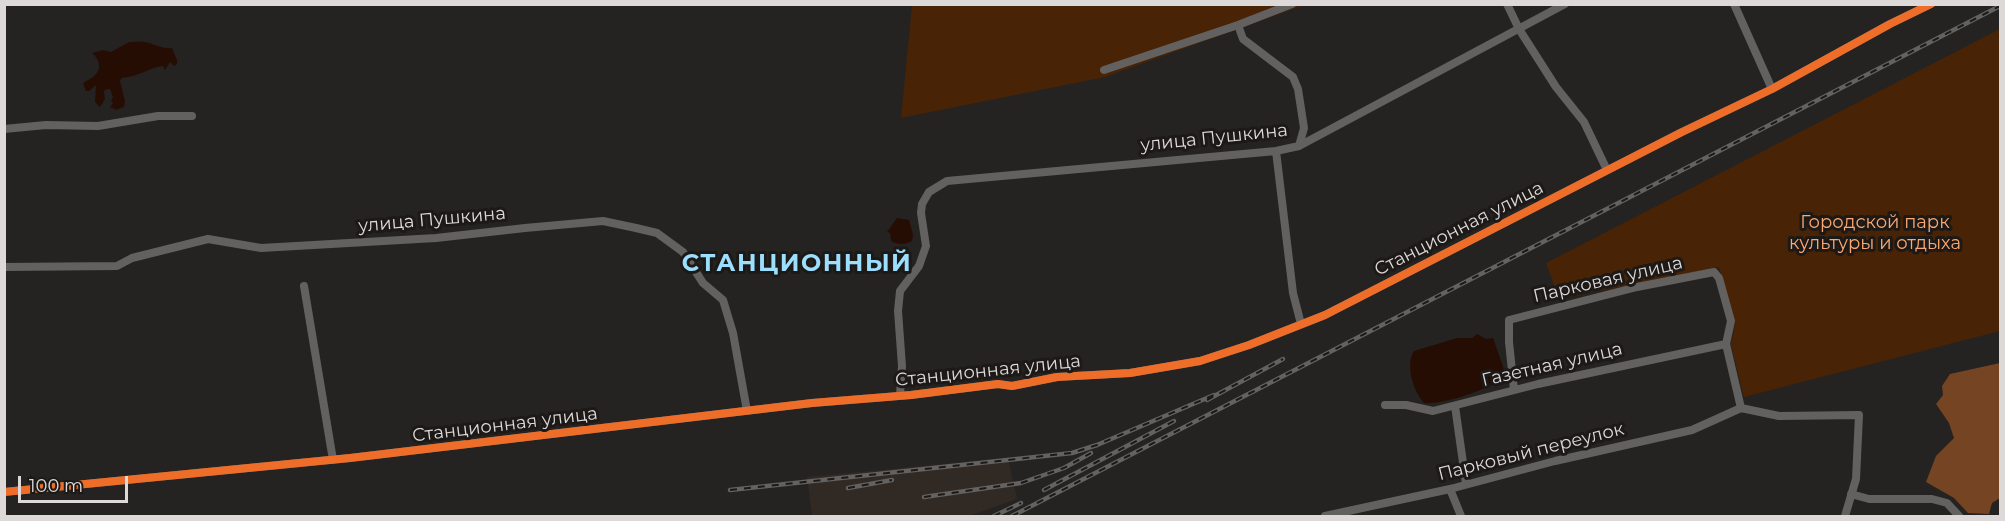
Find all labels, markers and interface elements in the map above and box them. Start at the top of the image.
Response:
street label: улица Пушкина [1139,120,1289,156]
street label: Станционная улица [1371,177,1547,281]
street label: улица Пушкина [357,203,507,237]
park label: Городской парк культуры и отдыха [1789,212,1961,254]
district label: СТАНЦИОННЫЙ [682,250,912,278]
street label: Парковая улица [1531,252,1685,308]
street label: Газетная улица [1480,338,1624,392]
street label: Станционная улица [894,351,1082,391]
street label: Станционная улица [411,403,599,447]
street label: Парковый переулок [1436,418,1626,486]
scale bar [21,464,130,502]
text: 100 m [29,475,83,497]

